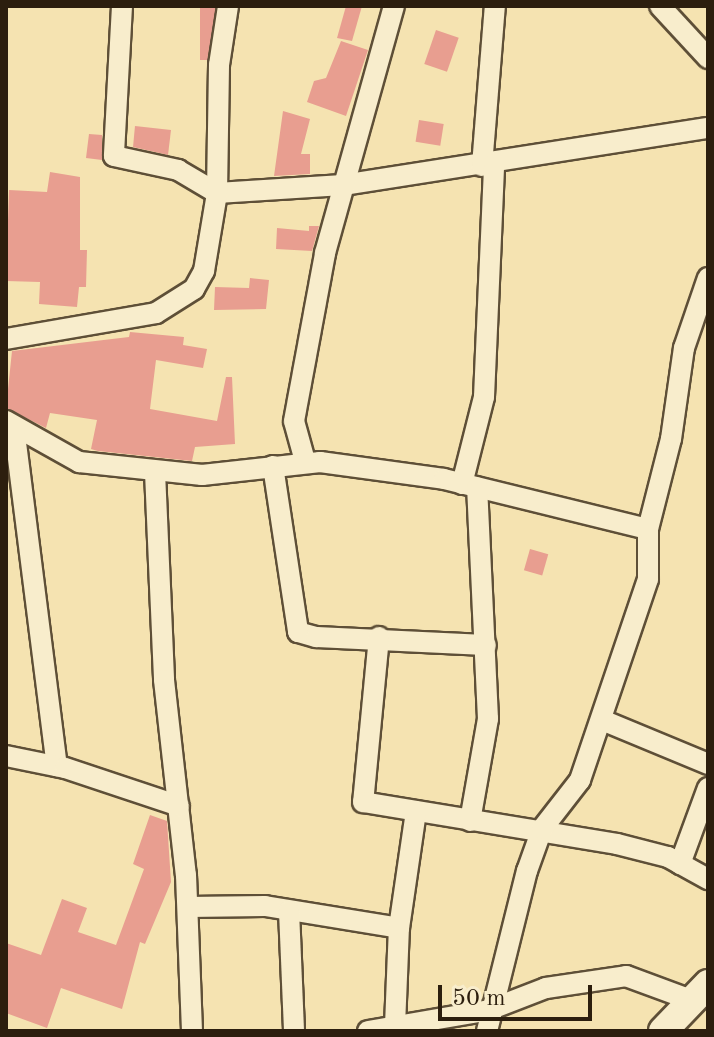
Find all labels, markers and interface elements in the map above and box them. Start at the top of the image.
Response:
scale bar [442,969,596,1019]
text: 50 m [452,987,506,1011]

